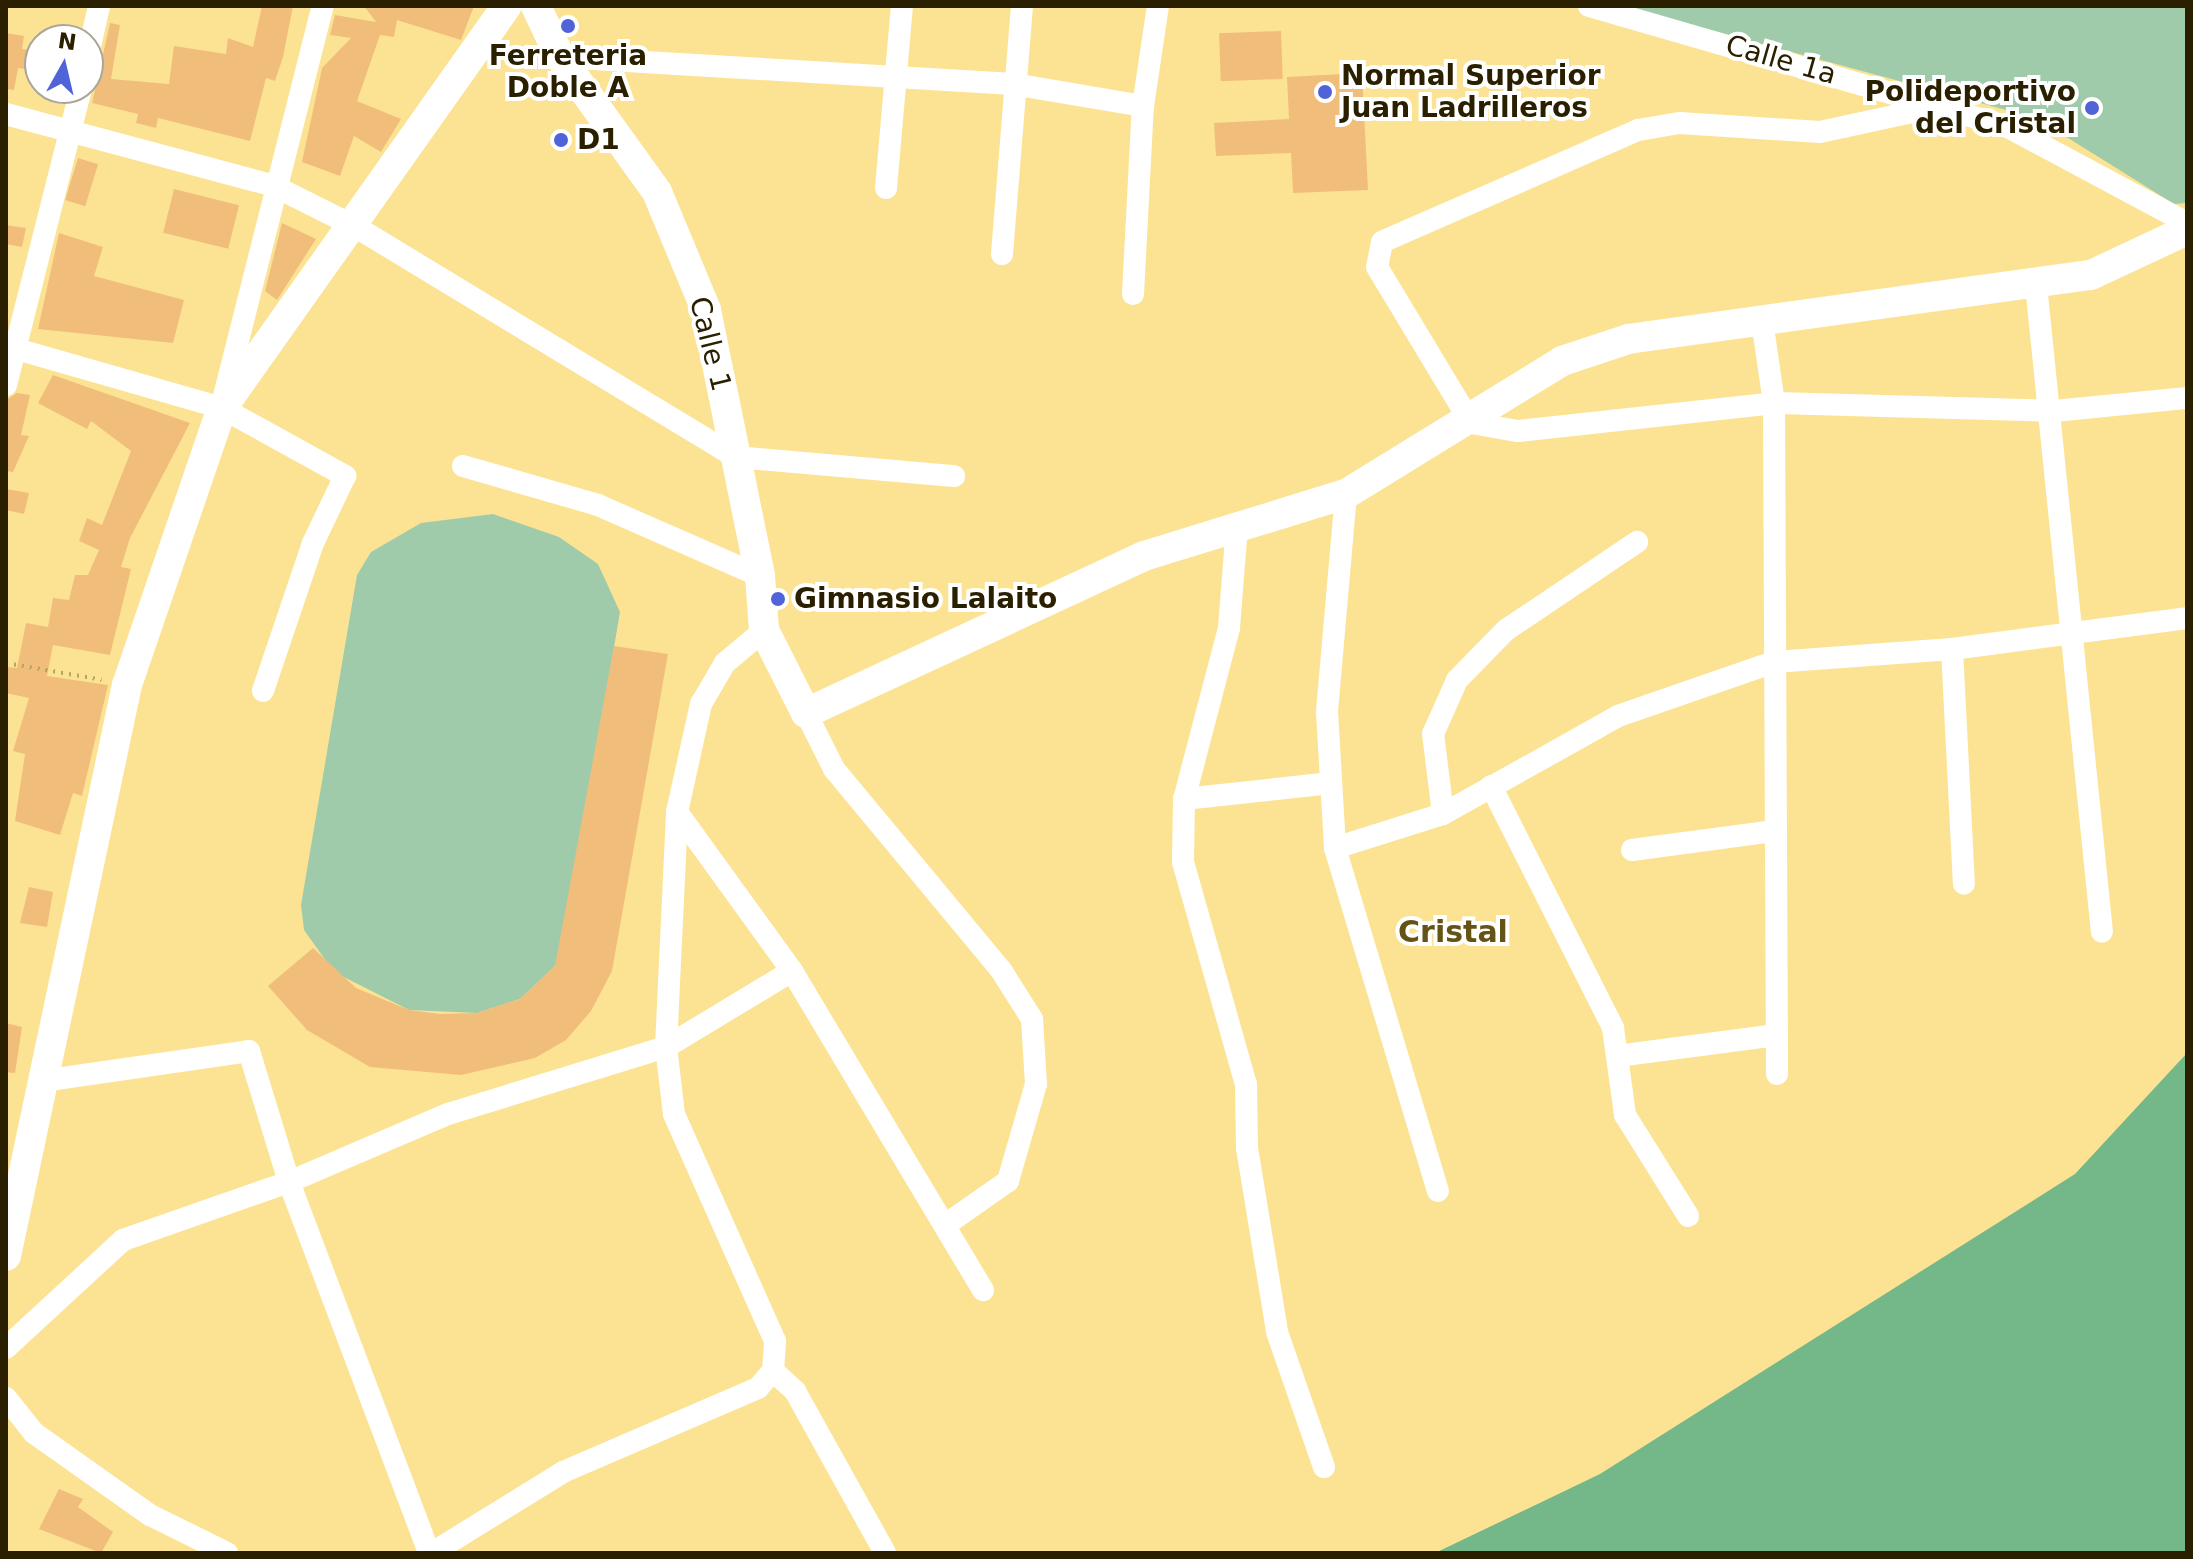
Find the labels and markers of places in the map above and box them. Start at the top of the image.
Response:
marker: Ferreteria Doble A [559,17,577,35]
place label: Ferreteria Doble A [489,39,647,105]
place label: Normal Superior Juan Ladrilleros [1341,59,1600,125]
place label: Polideportivo del Cristal [1864,75,2076,141]
marker: Normal Superior Juan Ladrilleros [1316,83,1334,101]
marker: Polideportivo del Cristal [2083,99,2101,117]
place label: D1 [577,123,620,157]
marker: D1 [552,131,570,149]
place label: Gimnasio Lalaito [794,582,1057,616]
marker: Gimnasio Lalaito [769,590,787,608]

